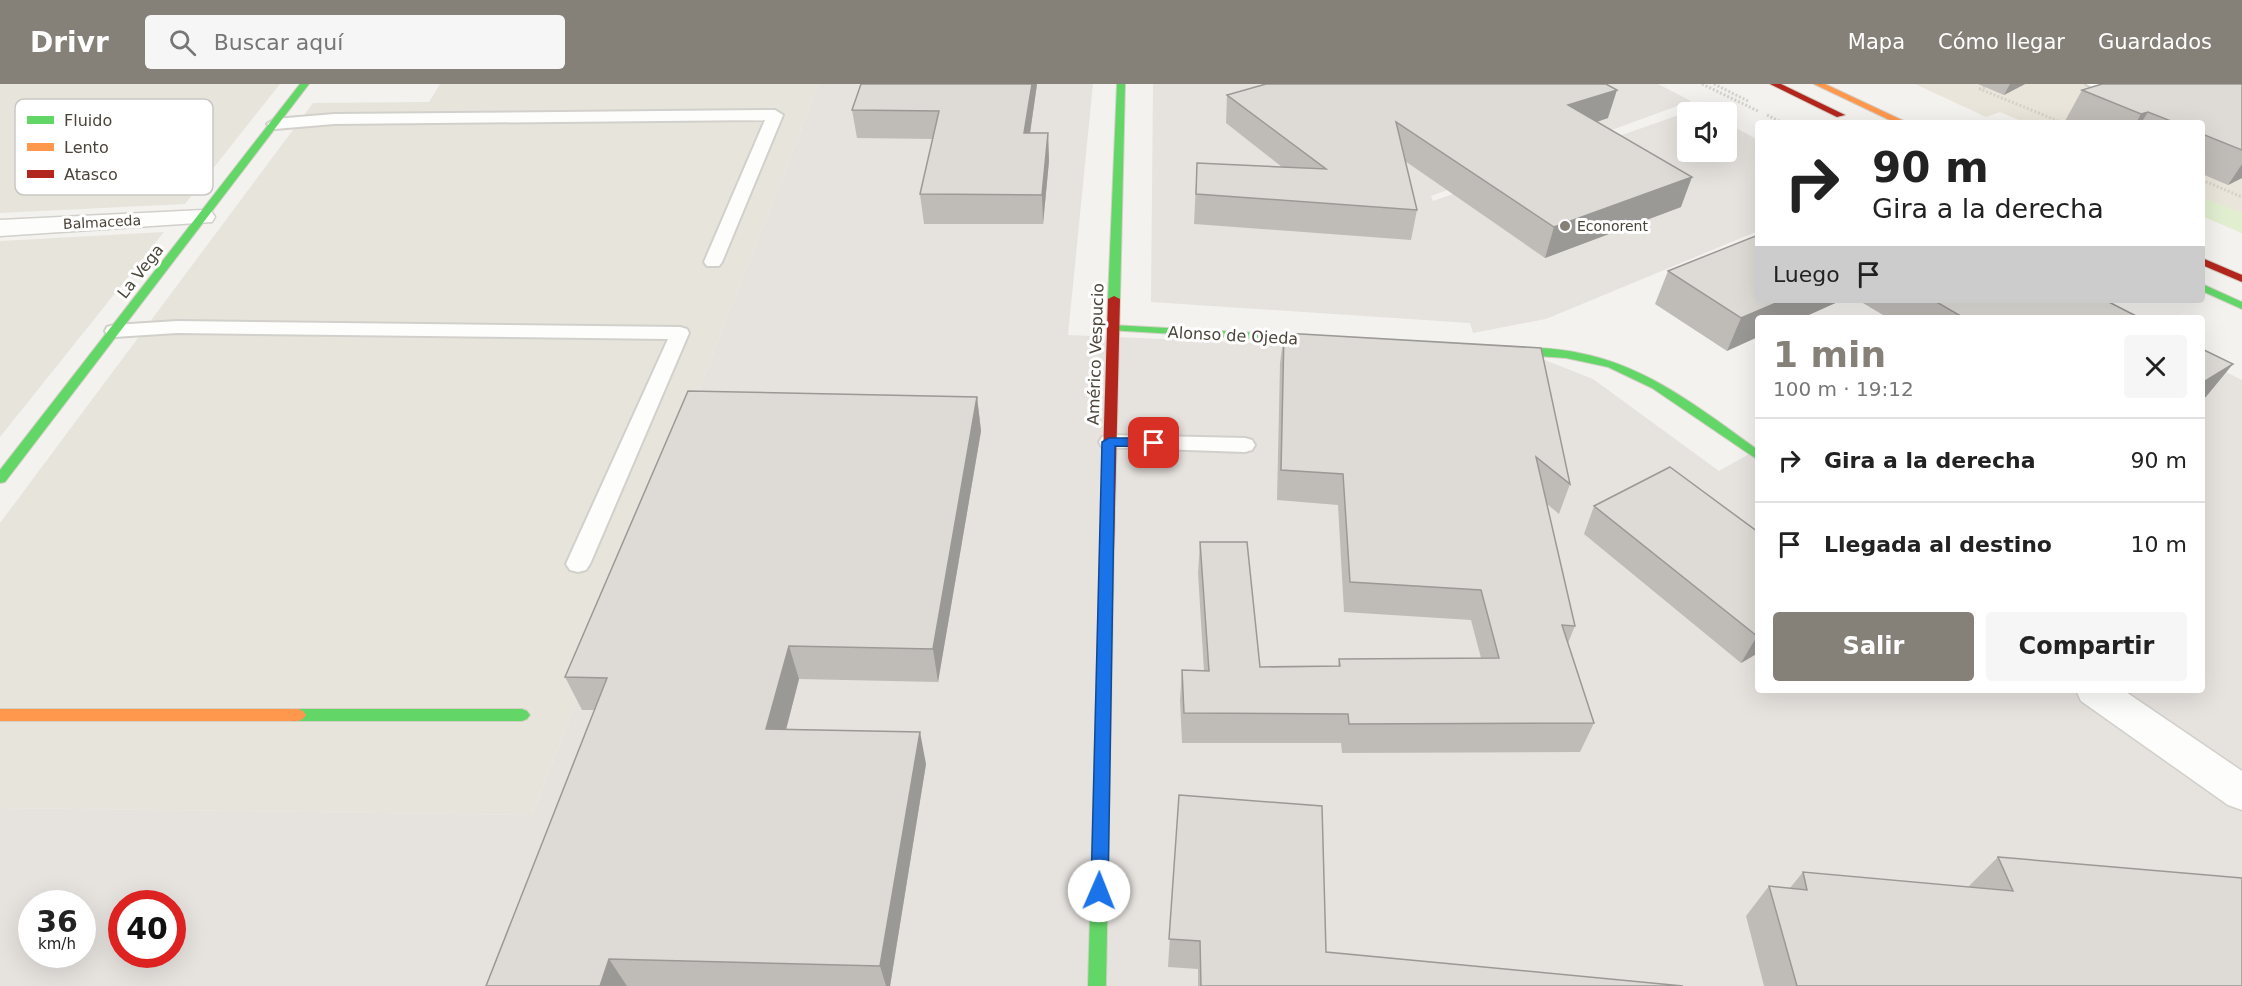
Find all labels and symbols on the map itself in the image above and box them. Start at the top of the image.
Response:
legend [15,99,213,195]
text: Fluido [64,111,112,130]
text: Lento [64,138,109,157]
text: Atasco [64,165,118,184]
street label: Balmaceda [63,212,141,232]
place label: Econorent [1577,218,1648,234]
marker: Econorent [1558,219,1572,233]
street label: La Vega [113,241,167,302]
street label: Américo Vespucio [1084,283,1107,425]
street label: Alonso de Ojeda [1167,323,1299,348]
pin [1128,417,1179,468]
position arrow [1067,859,1131,923]
speed limit sign: 40 [108,890,186,968]

